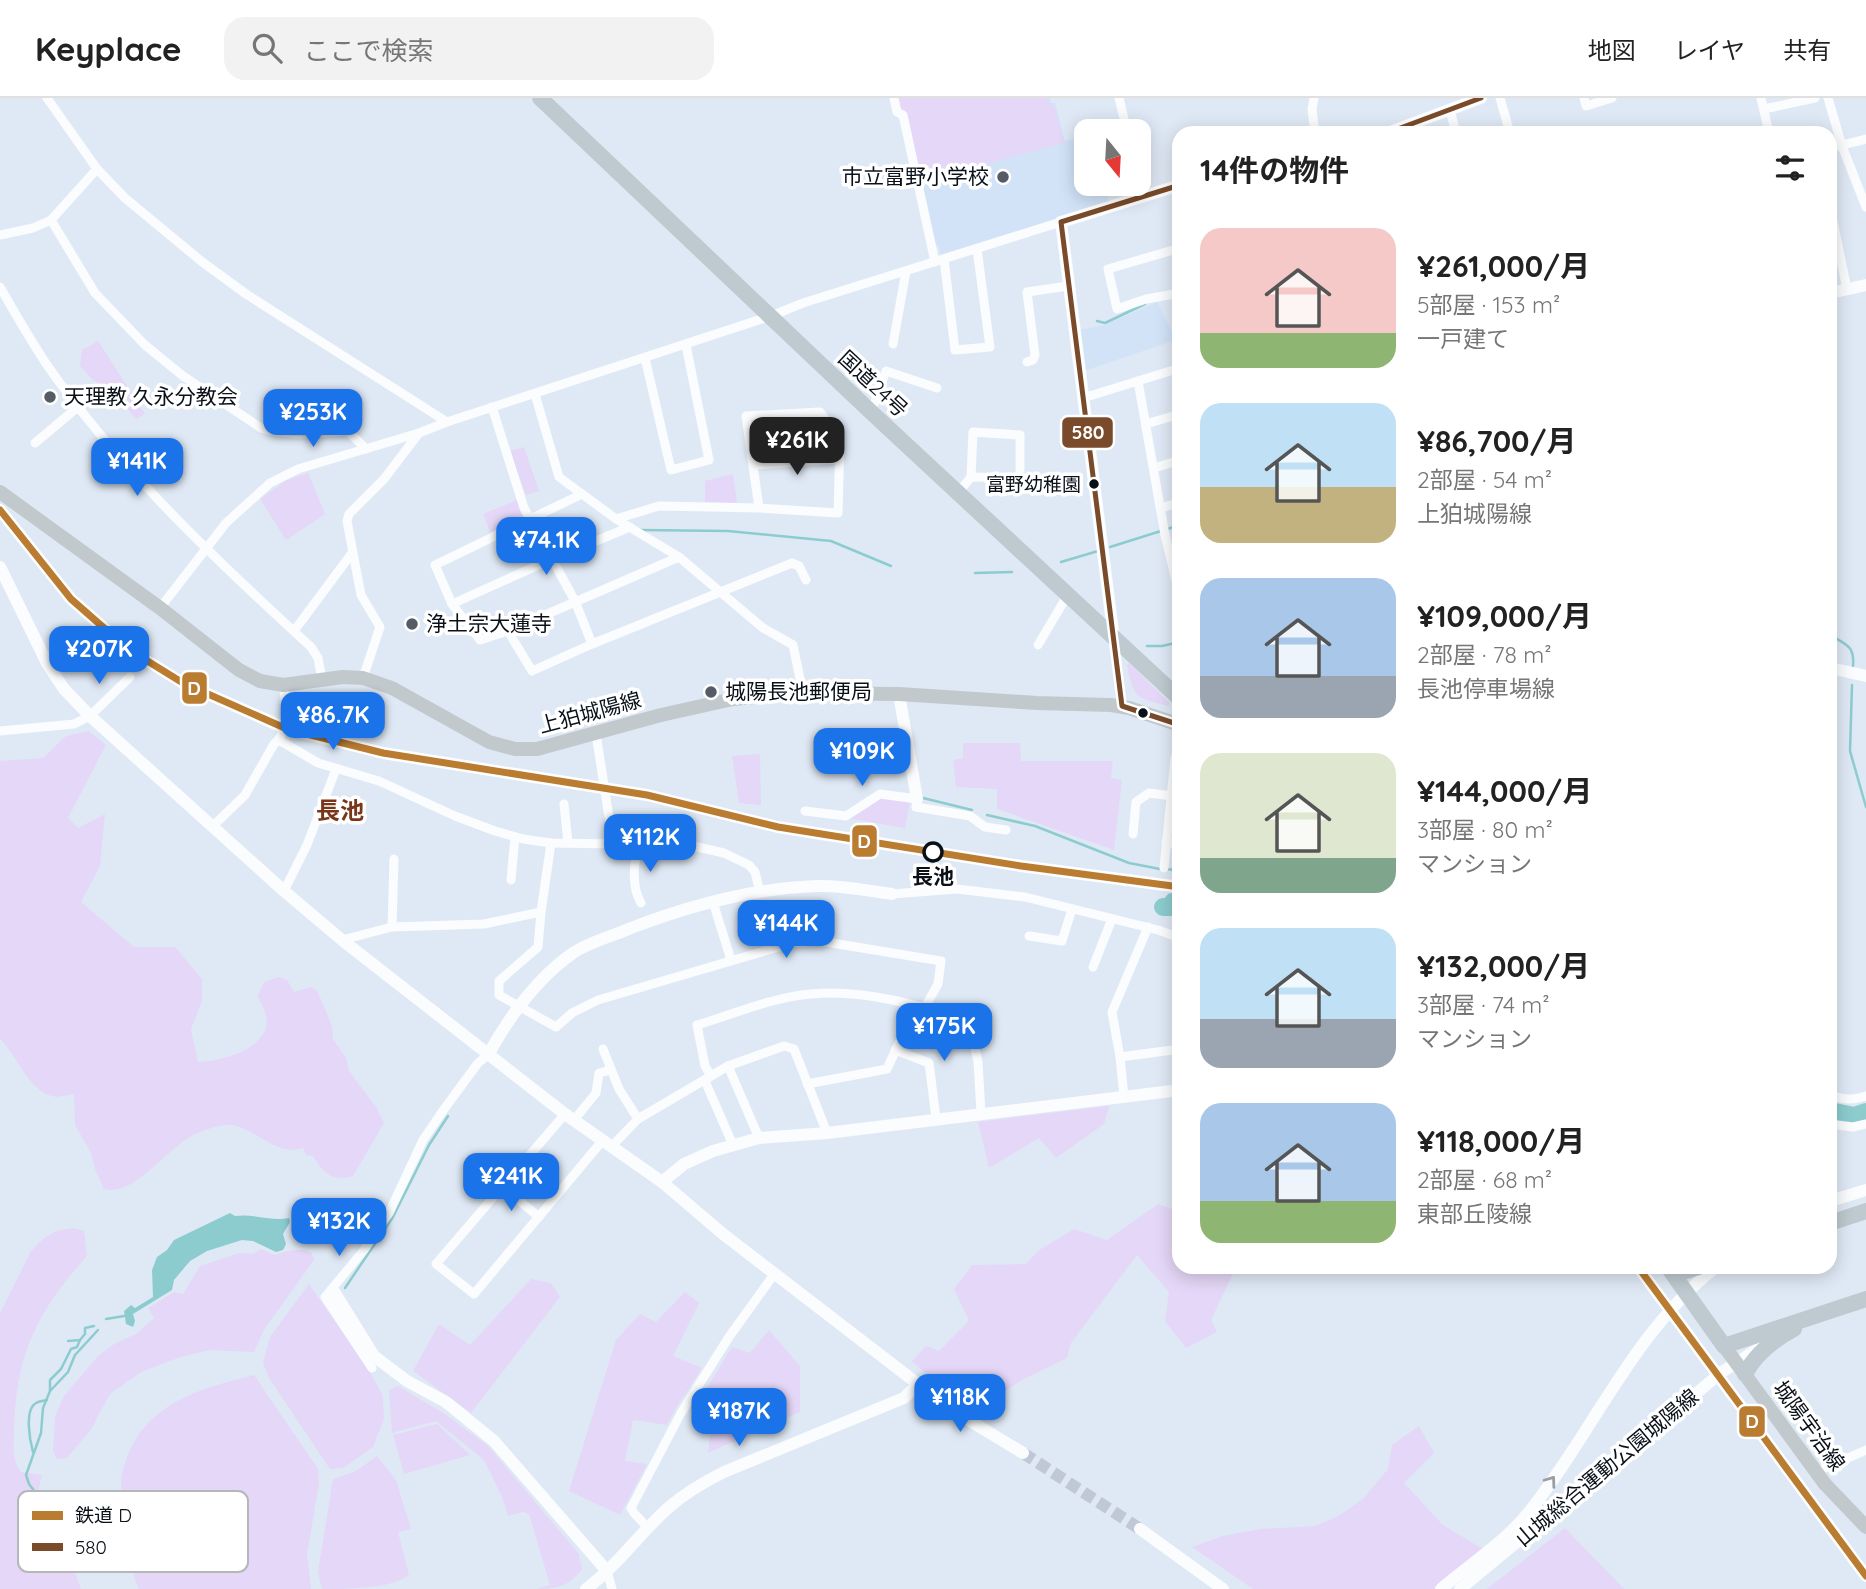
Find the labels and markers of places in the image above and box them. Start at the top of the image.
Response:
place label: 市立富野小学校 [842,163,989,189]
marker: 市立富野小学校 [995,169,1011,185]
place label: 天理教 久永分教会 [64,383,238,409]
marker: 天理教 久永分教会 [42,389,58,405]
pin: ¥253K [264,390,362,449]
pin: ¥261K [748,418,846,477]
pin: ¥141K [88,438,186,498]
place label: 富野幼稚園 [986,472,1081,496]
marker: 富野幼稚園 [1087,477,1101,491]
pin: ¥74.1K [489,518,603,577]
place label: 浄土宗大蓮寺 [426,610,552,636]
marker: 浄土宗大蓮寺 [404,616,420,632]
pin: ¥207K [50,626,148,686]
place label: 城陽長池郵便局 [725,678,872,704]
marker: 城陽長池郵便局 [703,684,719,700]
pin: ¥86.7K [276,692,390,752]
unlabelled marker [1136,706,1150,720]
pin: ¥109K [813,728,911,788]
pin: ¥112K [601,814,699,874]
marker: 長池 [923,842,943,862]
place label: 長池 [912,863,954,889]
pin: ¥144K [737,900,835,960]
pin: ¥175K [895,1004,993,1063]
pin: ¥241K [462,1154,560,1213]
pin: ¥132K [290,1198,388,1258]
pin: ¥118K [911,1374,1009,1434]
pin: ¥187K [690,1388,788,1448]

